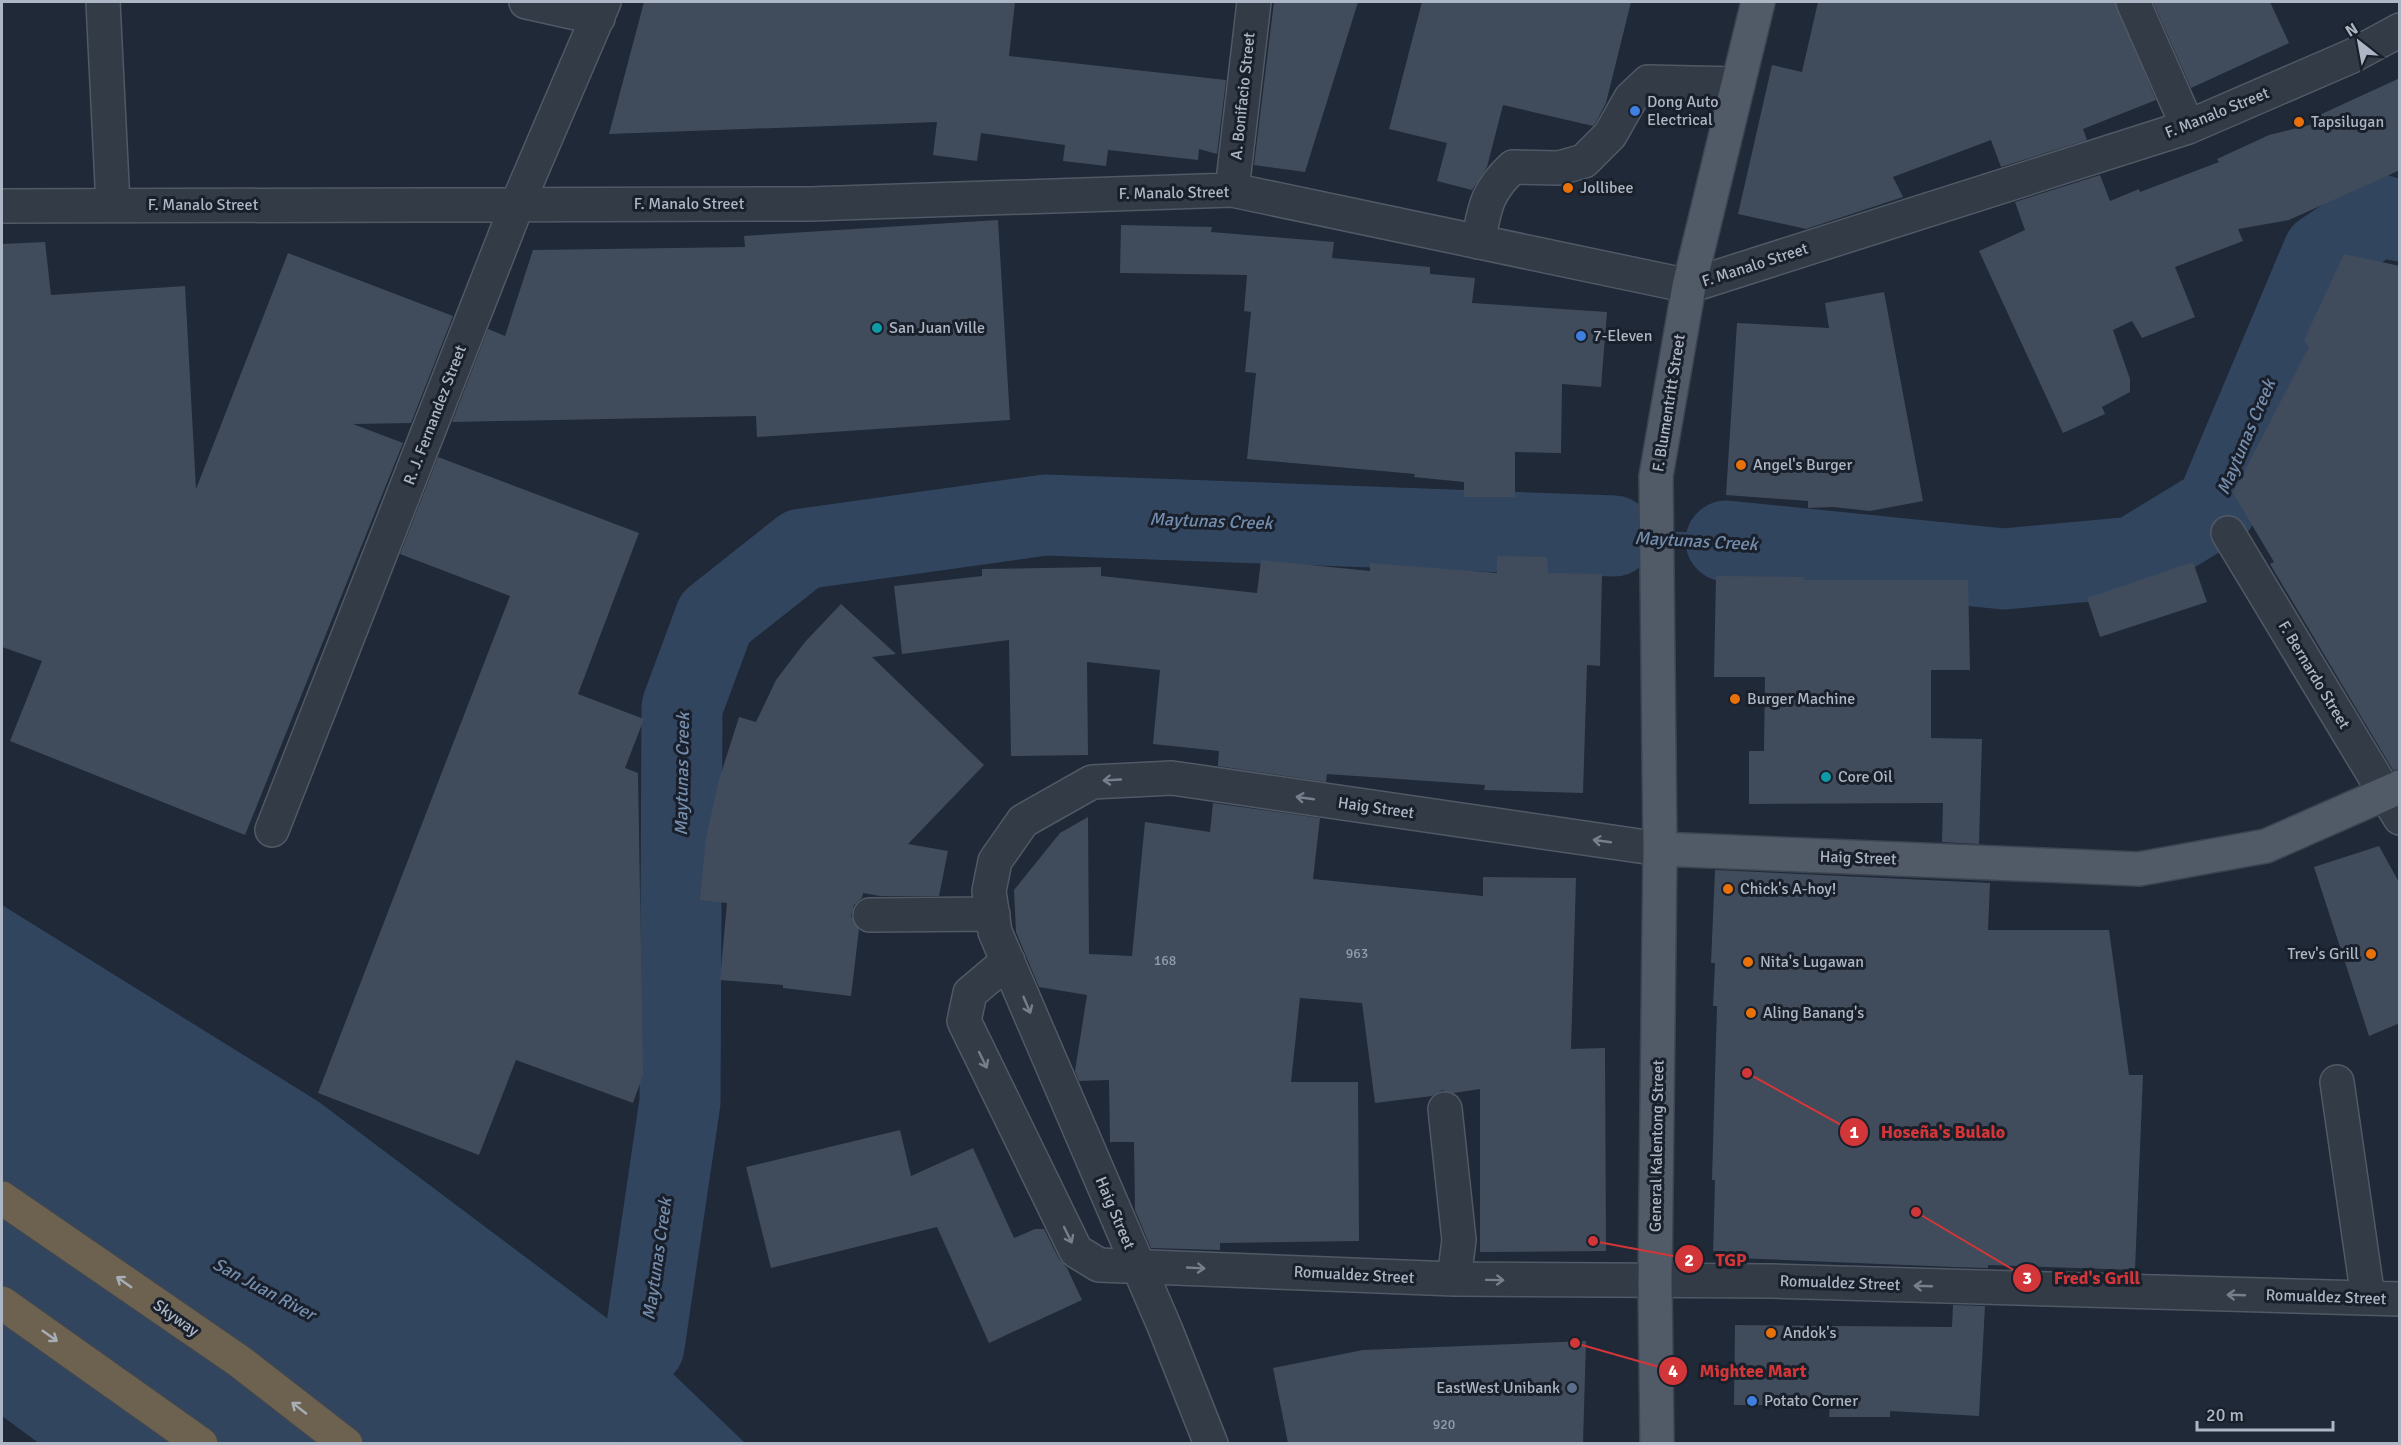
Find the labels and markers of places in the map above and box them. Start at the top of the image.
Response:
place label: Dong Auto Electrical [1647,92,1719,130]
marker: Dong Auto Electrical [1628,104,1642,118]
place label: Tapsilugan [2311,112,2384,132]
marker: Tapsilugan [2292,115,2306,129]
place label: Jollibee [1580,178,1633,198]
marker: Jollibee [1561,181,1575,195]
place label: San Juan Ville [889,318,985,338]
marker: San Juan Ville [870,321,884,335]
place label: 7-Eleven [1593,326,1652,346]
marker: 7-Eleven [1574,329,1588,343]
place label: Angel's Burger [1753,455,1853,475]
marker: Angel's Burger [1734,458,1748,472]
place label: Burger Machine [1747,689,1855,709]
marker: Burger Machine [1728,692,1742,706]
place label: Core Oil [1838,767,1893,787]
marker: Core Oil [1819,770,1833,784]
place label: Chick's A-hoy! [1740,879,1836,899]
marker: Chick's A-hoy! [1721,882,1735,896]
place label: Trev's Grill [2287,944,2359,964]
marker: Trev's Grill [2364,947,2378,961]
place label: Nita's Lugawan [1760,952,1864,972]
marker: Nita's Lugawan [1741,955,1755,969]
place label: Aling Banang's [1763,1003,1864,1023]
marker: Aling Banang's [1744,1006,1758,1020]
callout: Hoseña's Bulalo [1839,1114,2017,1150]
callout: TGP [1674,1241,1759,1277]
callout: Fred's Grill [2012,1260,2153,1296]
place label: Andok's [1783,1323,1837,1343]
marker: Andok's [1764,1326,1778,1340]
callout: Mightee Mart [1658,1353,1819,1389]
place label: EastWest Unibank [1436,1378,1560,1398]
marker: EastWest Unibank [1565,1381,1579,1395]
place label: Potato Corner [1764,1391,1858,1411]
marker: Potato Corner [1745,1394,1759,1408]

